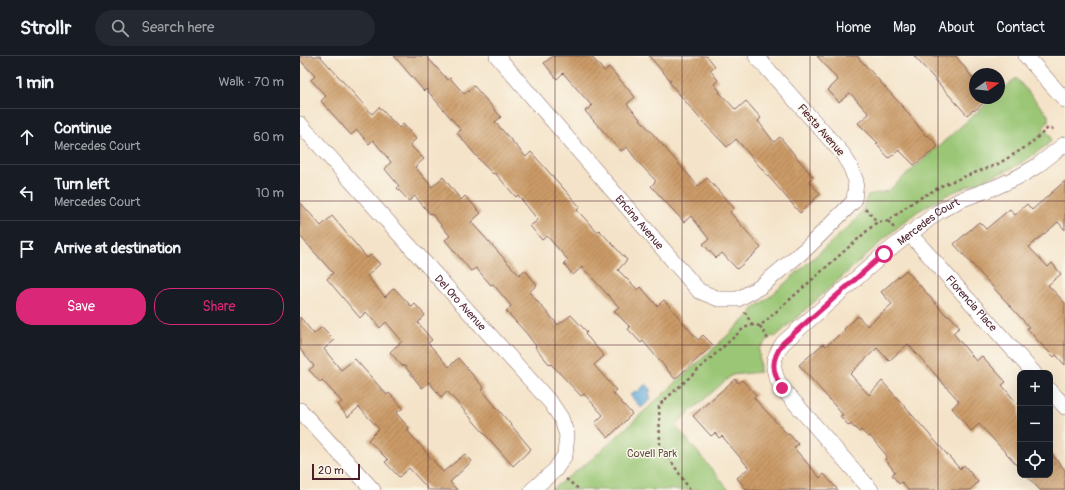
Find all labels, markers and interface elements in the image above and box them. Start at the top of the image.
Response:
search box [95,10,375,46]
text: Strollr [20,16,71,40]
icon: search [109,17,131,39]
text: Search here [141,18,214,37]
text: Home [836,19,871,36]
text: Map [893,19,916,36]
text: About [938,19,974,36]
text: Contact [996,19,1045,36]
north arrow [969,68,1005,104]
text: 1 min [16,72,54,93]
text: Walk · 70 m [218,74,284,90]
street label: Fiesta Avenue [795,101,847,159]
text: Continue [54,119,112,138]
icon: ahead [16,126,38,148]
text: 60 m [253,129,284,145]
text: Mercedes Court [54,138,140,154]
text: Turn left [54,175,110,194]
icon: left [16,182,38,204]
text: 10 m [256,185,284,201]
street label: Encina Avenue [613,192,667,252]
text: Mercedes Court [54,194,140,210]
street label: Mercedes Court [895,195,962,248]
icon: arrive [16,238,38,260]
text: Arrive at destination [54,239,181,258]
route start [875,245,893,263]
street label: Del Oro Avenue [432,272,489,333]
street label: Florencia Place [943,273,1000,334]
button: Save [16,288,146,325]
button: Share [154,288,284,325]
map controls [1017,370,1053,478]
button: + [1017,370,1053,406]
route end [773,379,791,397]
button: − [1017,406,1053,442]
button: locate [1017,442,1053,478]
park label: Covell Park [627,447,677,460]
scale bar [312,462,360,481]
text: 20 m [318,464,344,477]

